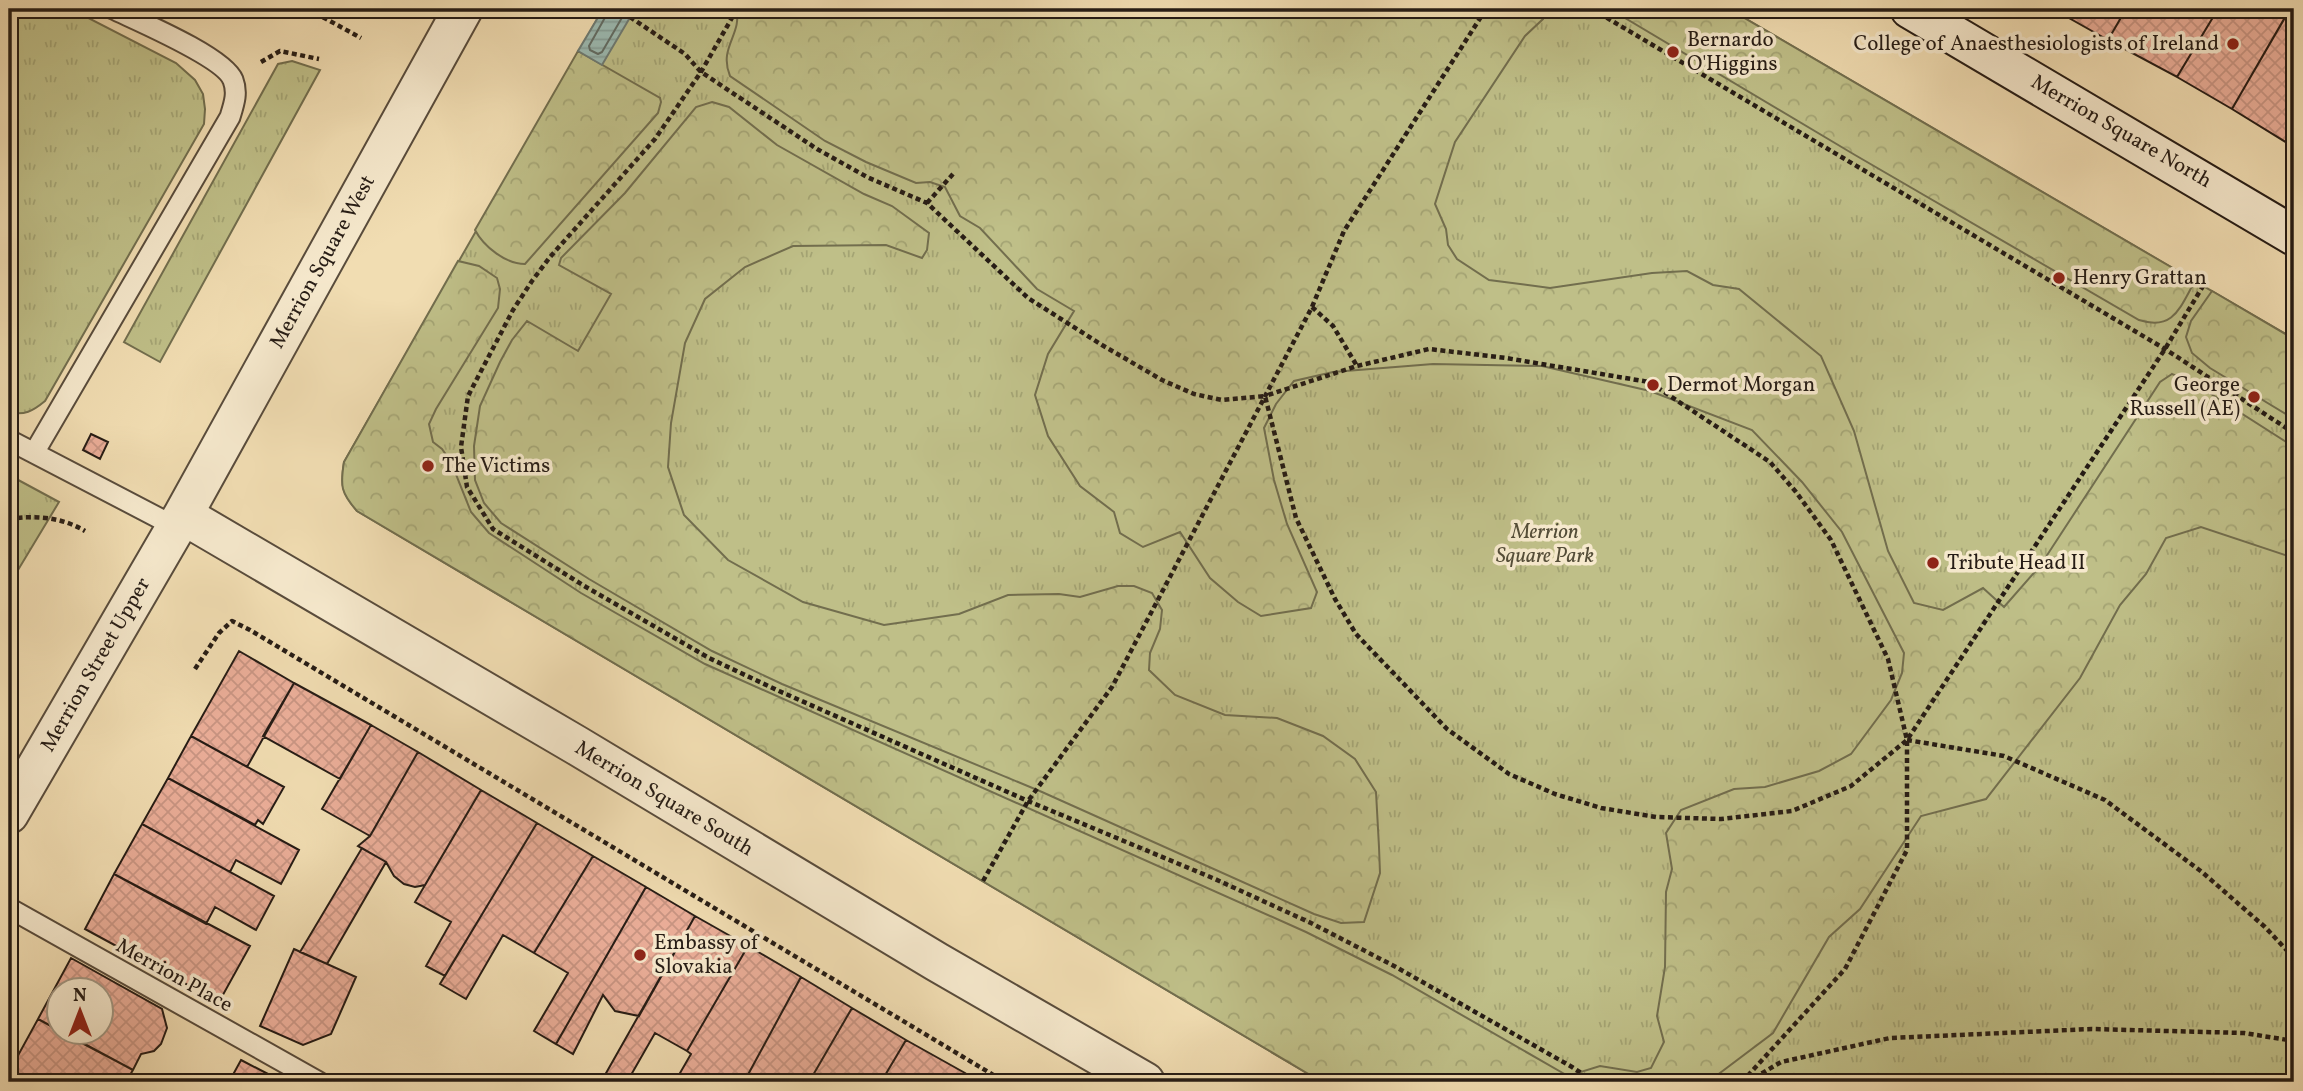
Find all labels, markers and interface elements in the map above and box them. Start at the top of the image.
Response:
place label: Bernardo O'Higgins [1687,26,1778,79]
place label: College of Anaesthesiologists of Ireland [1853,30,2219,59]
marker: College of Anaesthesiologists of Ireland [2225,36,2241,52]
marker: Bernardo O'Higgins [1665,44,1681,60]
street label: Merrion Square North [2025,68,2217,196]
street label: Merrion Square West [263,170,383,354]
place label: Henry Grattan [2073,264,2207,293]
marker: Henry Grattan [2051,270,2067,286]
place label: Dermot Morgan [1667,371,1815,400]
place label: George Russell (AE) [2129,371,2240,424]
marker: Dermot Morgan [1645,377,1661,393]
marker: George Russell (AE) [2246,389,2262,405]
place label: The Victims [442,452,550,481]
marker: The Victims [420,458,436,474]
park label: Merrion Square Park [1496,518,1594,571]
place label: Tribute Head II [1947,549,2085,578]
marker: Tribute Head II [1925,555,1941,571]
street label: Merrion Street Upper [34,572,158,758]
street label: Merrion Square South [569,734,759,864]
place label: Embassy of Slovakia [654,929,760,982]
street label: Merrion Place [110,932,238,1020]
marker: Embassy of Slovakia [632,947,648,963]
north arrow [46,976,116,1046]
text: N [73,983,87,1009]

